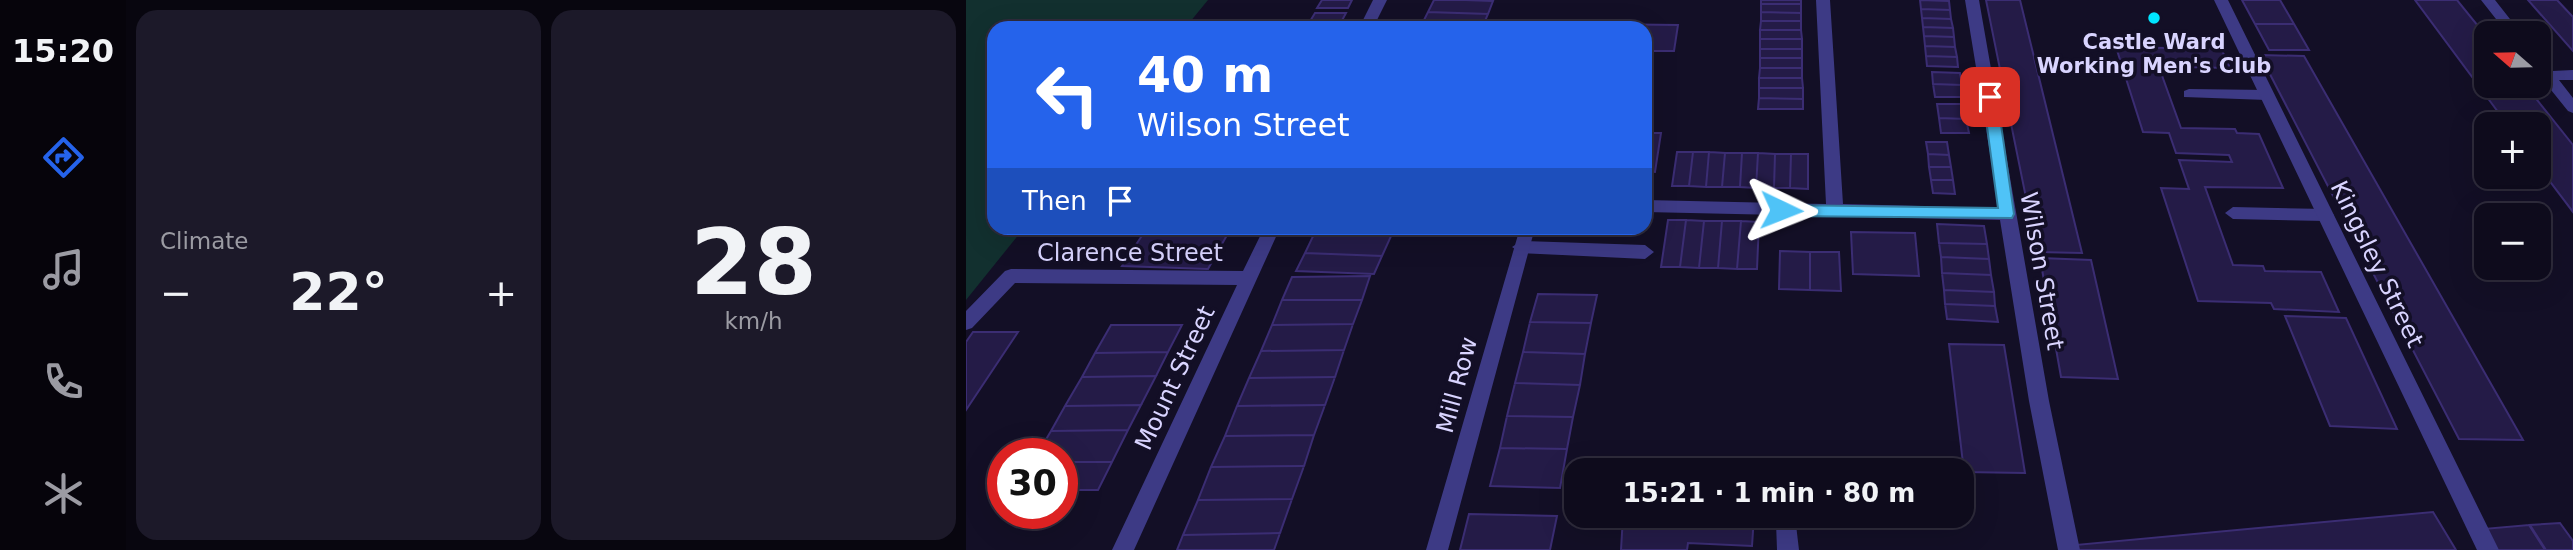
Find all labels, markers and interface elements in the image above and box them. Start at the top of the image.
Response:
marker: Castle Ward Working Men's Club [2146,10,2162,26]
north arrow [2474,21,2552,98]
map controls [2474,21,2551,280]
place label: Castle Ward Working Men's Club [2037,30,2271,78]
text: 15:20 [12,32,114,70]
text: 40 m [1137,47,1273,104]
icon: left [1022,49,1113,140]
pin [1960,67,2020,127]
icon: arrive [1971,78,2009,116]
text: Wilson Street [1137,106,1350,144]
button: + [2474,112,2551,189]
icon: directions [39,133,88,182]
position arrow [1744,173,1818,247]
street label: Kingsley Street [2325,176,2429,352]
icon: arrive [1101,182,1139,220]
text: Then [1022,186,1087,216]
street label: Wilson Street [2014,190,2070,352]
button: − [2474,203,2551,280]
text: 28 [690,210,817,315]
text: Climate [160,228,249,254]
street label: Clarence Street [1037,239,1223,267]
icon: music [39,245,88,294]
text: 22° [289,262,388,322]
text: − [160,271,192,315]
text: + [485,271,517,315]
street label: Mount Street [1129,301,1221,455]
text: km/h [724,308,783,334]
street label: Mill Row [1431,334,1483,436]
icon: phone [39,357,88,406]
speed limit sign: 30 [987,438,1078,529]
icon: climate [39,469,88,518]
text: 15:21 · 1 min · 80 m [1623,478,1915,508]

